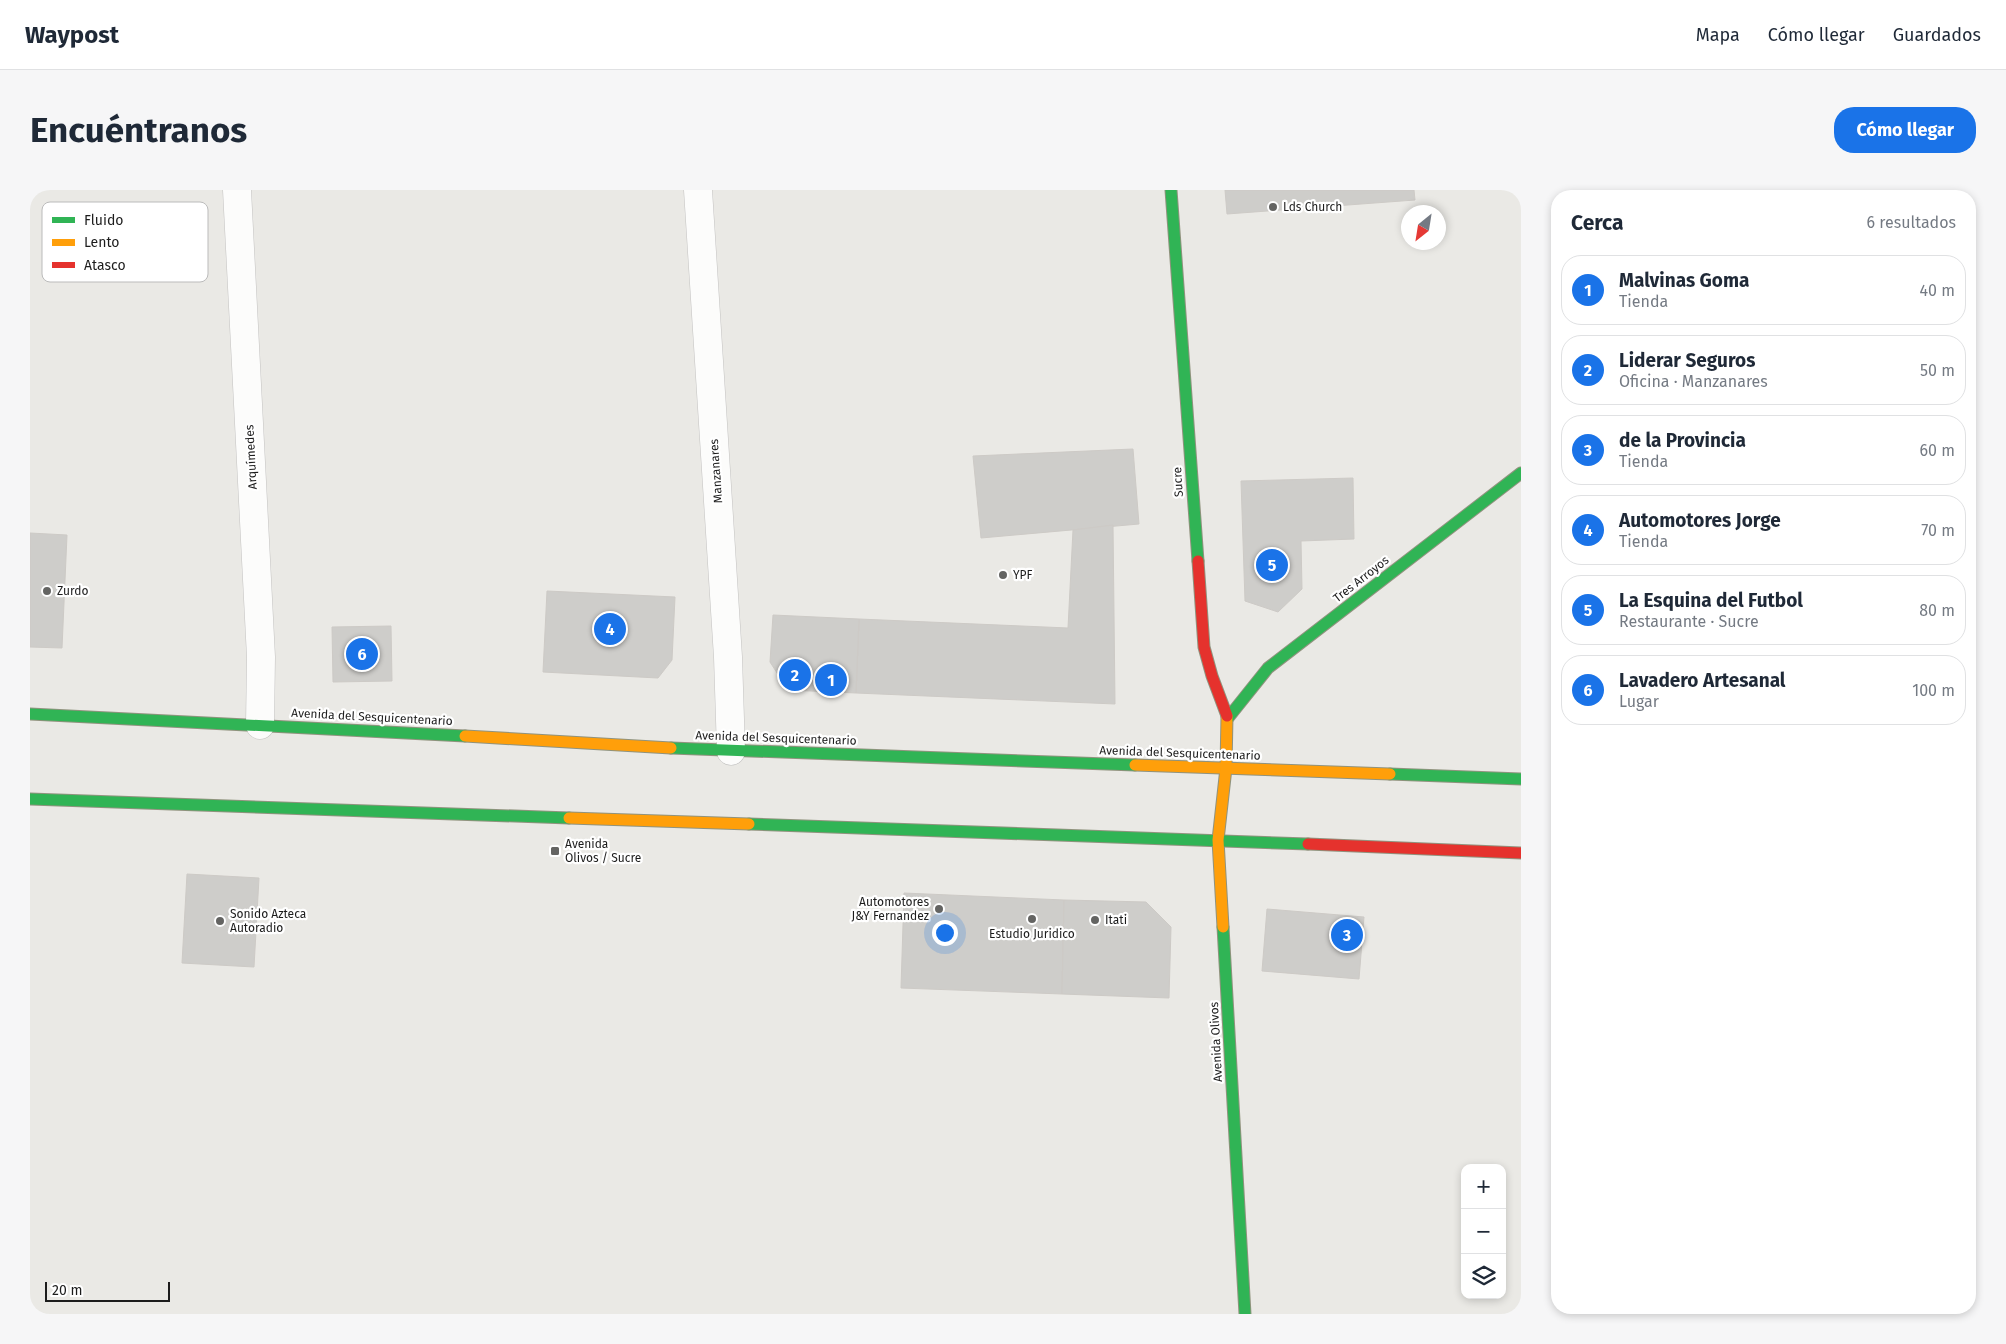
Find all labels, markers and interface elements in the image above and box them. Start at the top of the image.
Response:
text: Waypost [25,21,119,49]
text: Mapa [1696,24,1740,46]
text: Cómo llegar [1768,24,1865,46]
text: Guardados [1893,24,1981,46]
button: Cómo llegar [1834,107,1976,153]
text: Encuéntranos [30,109,247,151]
place label: Lds Church [1283,200,1342,214]
marker: Lds Church [1267,201,1279,213]
legend [42,202,208,282]
north arrow [1401,205,1446,250]
text: Cerca [1571,210,1623,236]
text: Fluido [84,212,123,229]
text: 6 resultados [1867,213,1956,232]
text: Lento [84,234,119,251]
text: Atasco [84,257,126,274]
text: Malvinas Goma [1619,269,1749,292]
text: 1 [1584,281,1592,300]
text: 40 m [1920,281,1955,300]
text: Tienda [1619,292,1668,311]
text: Liderar Seguros [1619,349,1755,372]
text: 2 [1584,361,1592,380]
text: 50 m [1920,361,1955,380]
text: Oficina · Manzanares [1619,372,1768,391]
street label: Arquímedes [242,424,260,490]
text: de la Provincia [1619,429,1746,452]
street label: Manzanares [707,438,725,504]
text: 3 [1584,441,1592,460]
text: 60 m [1920,441,1955,460]
text: Tienda [1619,452,1668,471]
street label: Sucre [1170,467,1186,497]
text: Automotores Jorge [1619,509,1781,532]
text: 4 [1583,521,1593,540]
text: 70 m [1921,521,1955,540]
text: Tienda [1619,532,1668,551]
pin: 5 [1256,546,1288,584]
street label: Tres Arroyos [1330,553,1392,605]
place label: YPF [1013,568,1033,582]
marker: YPF [997,569,1009,581]
place label: Zurdo [57,584,88,598]
marker: Zurdo [41,585,53,597]
text: La Esquina del Futbol [1619,589,1803,612]
text: 5 [1584,601,1592,620]
text: 80 m [1919,601,1955,620]
pin: 4 [594,610,626,648]
text: Restaurante · Sucre [1619,612,1759,631]
pin: 6 [346,635,378,673]
pin: 2 [779,656,811,694]
pin: 1 [815,661,847,699]
text: Lavadero Artesanal [1619,669,1786,692]
text: 6 [1583,681,1593,700]
text: 100 m [1912,681,1955,700]
text: Lugar [1619,692,1659,711]
street label: Avenida del Sesquicentenario [291,706,453,728]
street label: Avenida del Sesquicentenario [695,728,857,748]
street label: Avenida del Sesquicentenario [1099,743,1261,763]
place label: Avenida Olivos / Sucre [565,837,641,865]
marker: Avenida Olivos / Sucre [549,845,561,857]
place label: Automotores J&Y Fernandez [852,895,929,923]
marker: Automotores J&Y Fernandez [933,903,945,915]
place label: Sonido Azteca Autoradio [230,907,306,935]
marker: Estudio Juridico [1026,913,1038,925]
place label: Itati [1105,913,1127,927]
marker: Itati [1089,914,1101,926]
marker: Sonido Azteca Autoradio [214,915,226,927]
pin: 3 [1331,916,1363,954]
your location [932,920,958,946]
place label: Estudio Juridico [989,927,1075,941]
street label: Avenida Olivos [1207,1001,1225,1082]
map controls [1461,1164,1506,1299]
button: + [1461,1164,1506,1209]
button: − [1461,1209,1506,1254]
button: layers [1461,1254,1506,1299]
scale bar [45,1279,170,1302]
text: 20 m [52,1282,82,1299]

